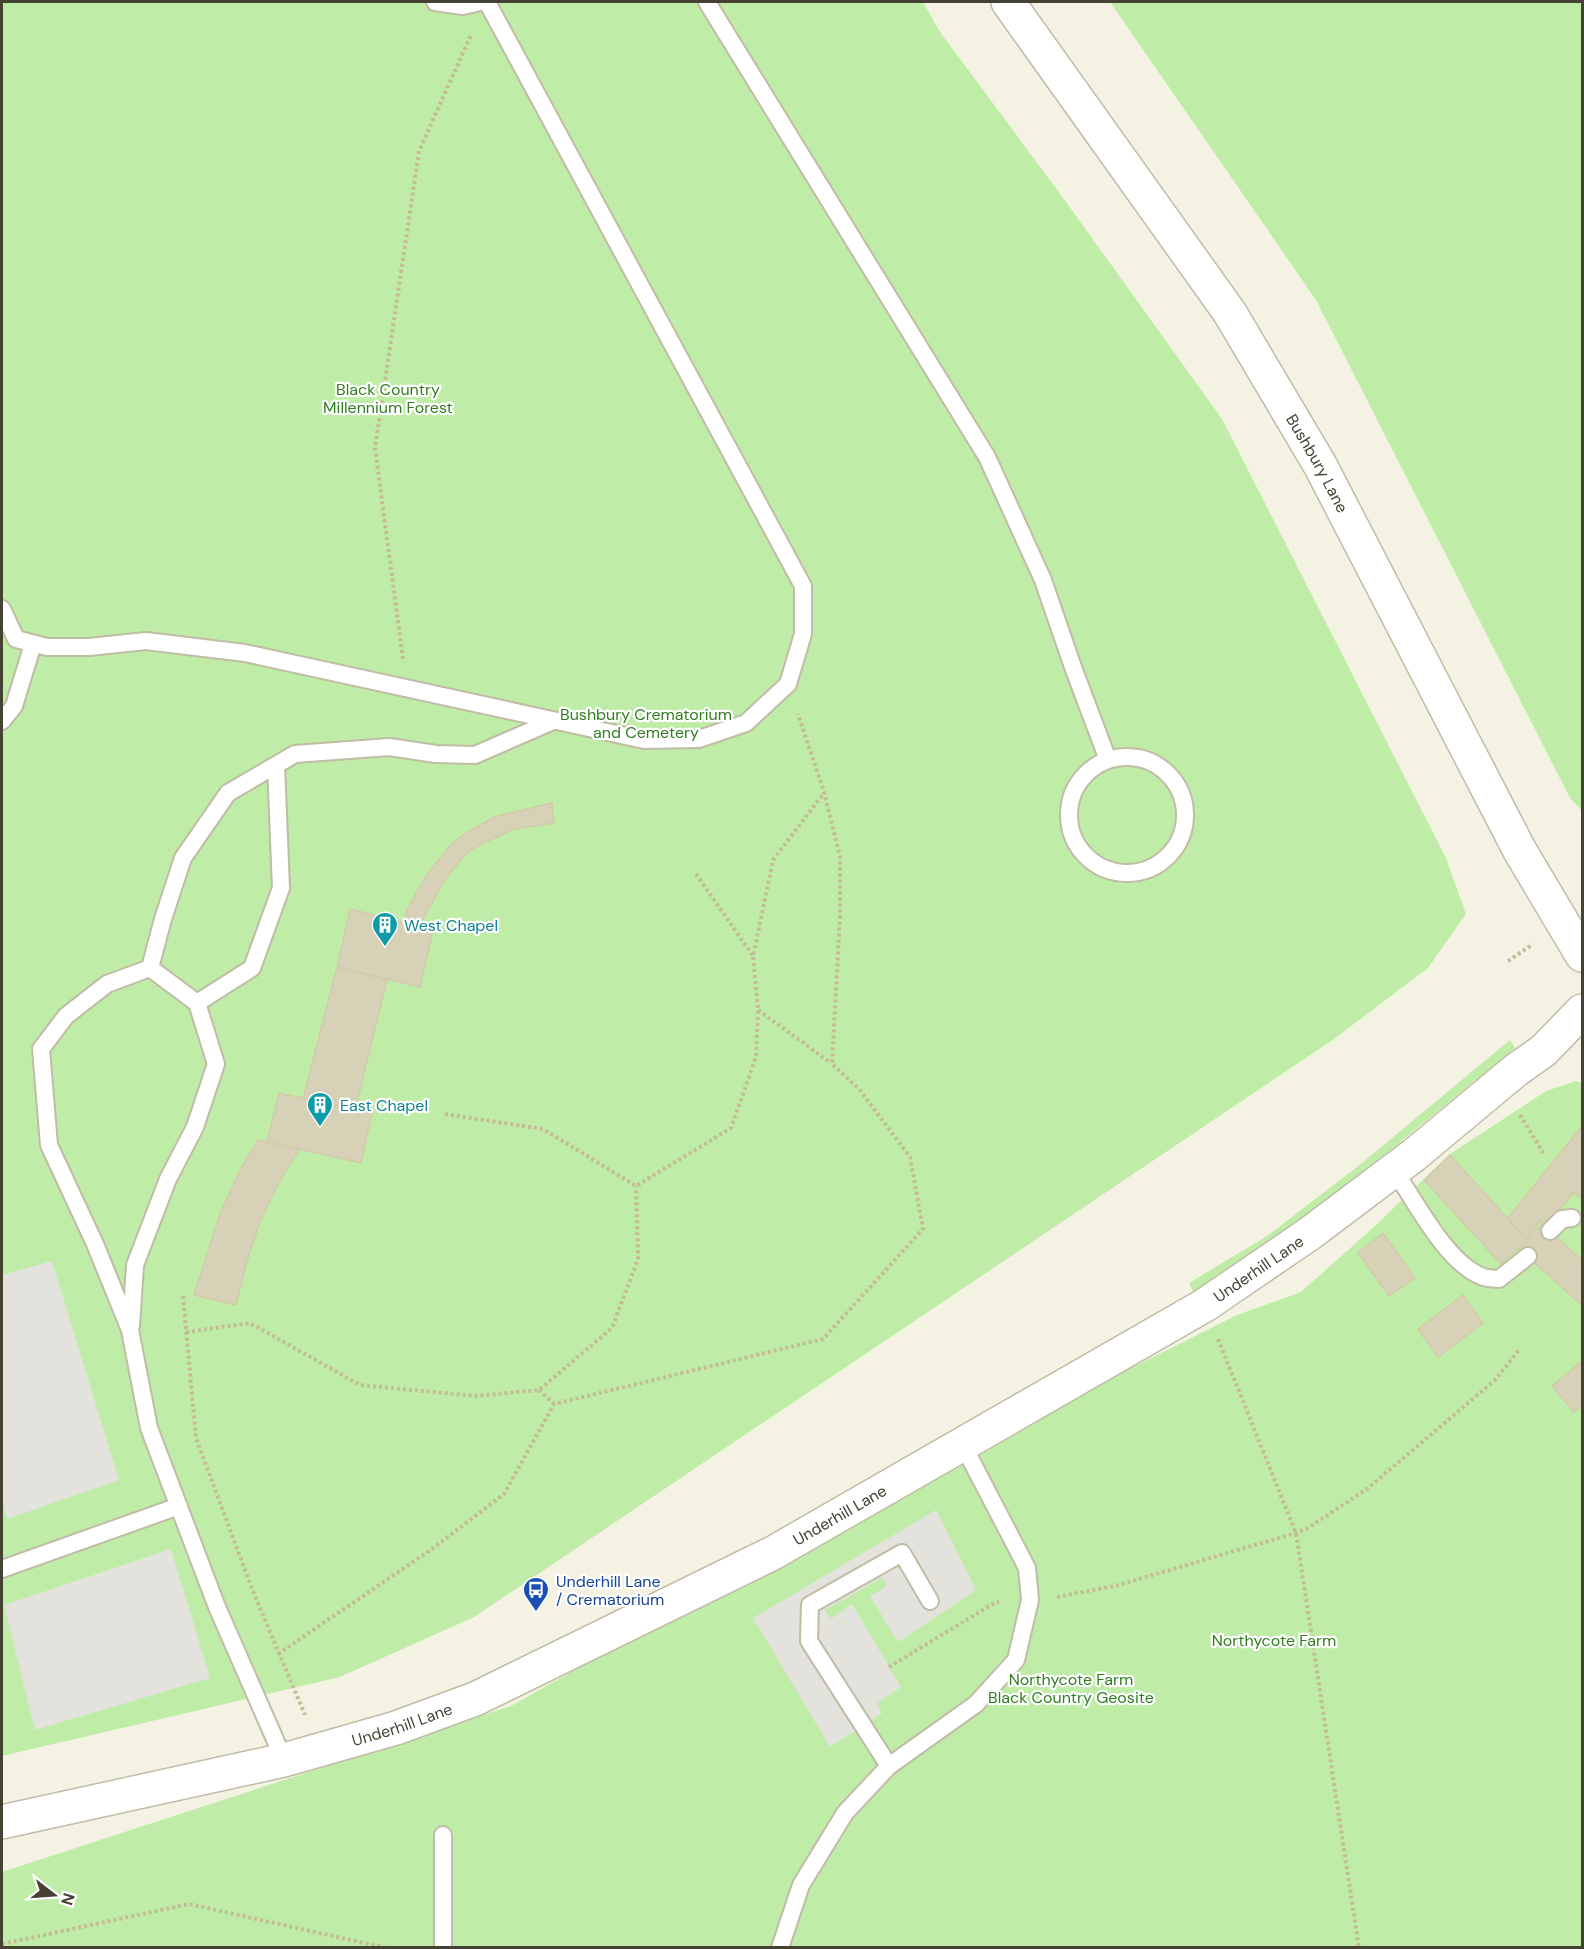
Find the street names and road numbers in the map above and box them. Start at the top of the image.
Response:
street label: Bushbury Lane [1281,410,1353,516]
street label: Underhill Lane [1210,1231,1308,1307]
street label: Underhill Lane [789,1480,890,1550]
street label: Underhill Lane [349,1698,455,1751]

